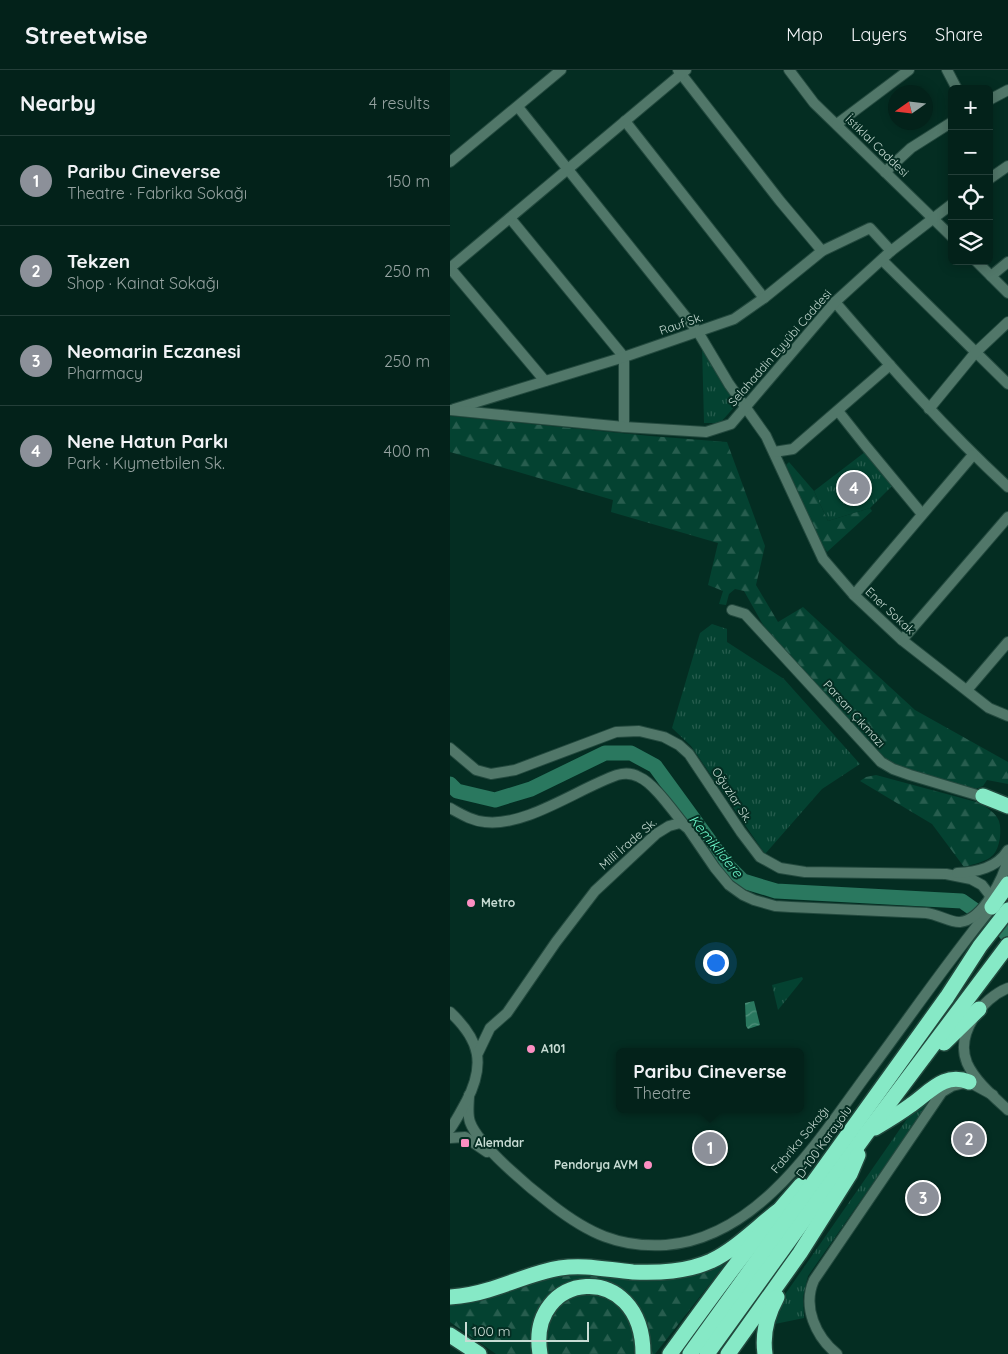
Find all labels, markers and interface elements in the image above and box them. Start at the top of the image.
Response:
text: Streetwise [25,20,148,50]
text: Map [786,23,823,46]
text: Layers [851,23,907,46]
text: Share [935,23,983,46]
north arrow [888,85,933,130]
map controls [948,85,993,265]
button: + [948,85,993,130]
text: Nearby [20,90,96,116]
text: 4 results [369,93,430,113]
street label: İstiklal Caddesi [843,112,912,180]
button: − [948,130,993,175]
text: Paribu Cineverse [67,159,221,183]
text: 1 [33,171,39,191]
text: 150 m [387,171,430,191]
button: locate [948,175,993,220]
text: Theatre · Fabrika Sokağı [67,183,247,203]
button: layers [948,220,993,265]
text: Tekzen [67,249,130,273]
text: 2 [31,261,41,281]
text: 250 m [384,261,430,281]
text: Shop · Kainat Sokağı [67,273,219,293]
street label: Selahaddin Eyyübi Caddesi [725,286,834,409]
street label: Rauf Sk. [657,309,705,338]
text: Neomarin Eczanesi [67,339,241,363]
text: 3 [32,351,40,371]
text: 250 m [384,351,430,371]
text: Pharmacy [67,363,143,383]
text: Nene Hatun Parkı [67,429,228,453]
text: 4 [31,441,41,461]
text: 400 m [384,441,430,461]
text: Park · Kıymetbilen Sk. [67,453,225,473]
pin: 4 [838,469,870,507]
street label: Ener Sokak [862,584,918,637]
street label: Parsan Çıkmazı [820,677,889,750]
street label: Oğuzlar Sk. [709,764,756,825]
water label: Kemiklidere [685,811,748,882]
street label: Millî İrade Sk. [596,815,659,873]
place label: Metro [481,895,516,910]
marker: Metro [465,897,477,909]
your location [703,950,729,976]
place label: A101 [541,1041,565,1056]
marker: A101 [525,1043,537,1055]
popup [616,1048,804,1113]
text: Paribu Cineverse [633,1059,787,1083]
text: Theatre [633,1083,691,1103]
street label: Fabrika Sokağı [767,1103,832,1176]
street label: D-100 Karayolu [792,1103,855,1181]
pin: 2 [953,1120,985,1158]
pin: 1 [694,1129,726,1167]
place label: Alemdar [475,1135,524,1150]
marker: Alemdar [459,1137,471,1149]
place label: Pendorya AVM [554,1157,638,1172]
marker: Pendorya AVM [642,1159,654,1171]
pin: 3 [907,1179,939,1217]
scale bar [465,1319,589,1342]
text: 100 m [472,1322,510,1340]

